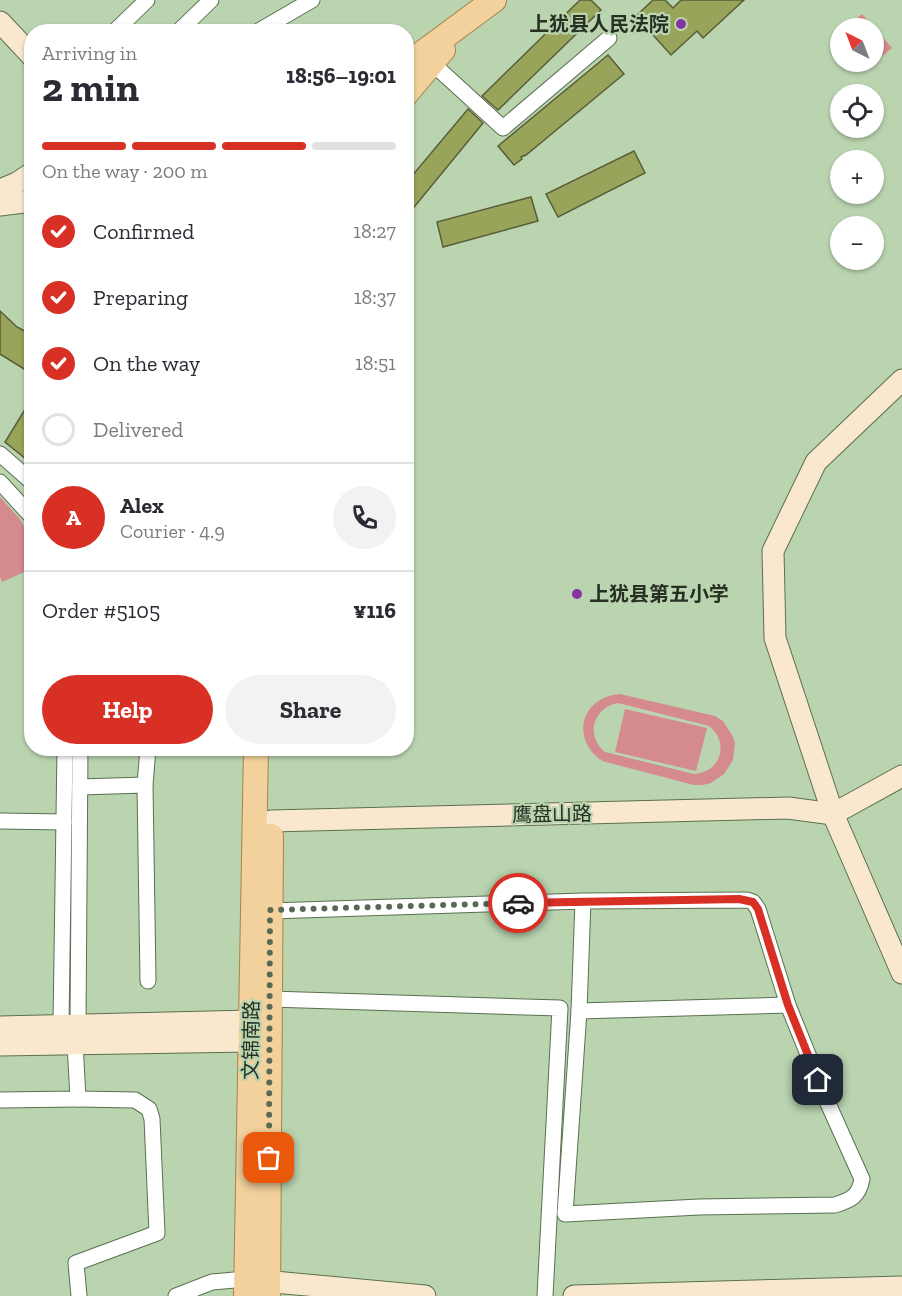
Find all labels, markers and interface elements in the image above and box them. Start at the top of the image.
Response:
place label: 上犹县人民法院 [529,12,669,36]
marker: 上犹县人民法院 [674,17,688,31]
north arrow [830,18,884,72]
map controls [830,18,884,270]
text: Arriving in [42,41,137,65]
text: 18:56–19:01 [286,62,396,89]
text: 2 min [42,64,139,111]
button: locate [830,84,884,138]
button: + [830,150,884,204]
text: On the way · 200 m [42,159,208,183]
icon: check [42,215,75,248]
button: − [830,216,884,270]
text: Confirmed [93,218,194,245]
text: 18:27 [353,219,396,243]
icon: check [42,281,75,314]
text: Preparing [93,284,188,311]
text: 18:37 [354,285,396,309]
icon: check [42,347,75,380]
text: On the way [93,350,200,377]
text: 18:51 [355,351,396,375]
text: Delivered [93,416,183,443]
button: phone [333,486,396,549]
text: Alex [120,492,164,519]
text: A [66,504,81,531]
text: Courier · 4.9 [120,519,225,543]
place label: 上犹县第五小学 [589,582,729,606]
marker: 上犹县第五小学 [570,587,584,601]
text: Order #5105 [42,597,160,624]
text: ¥116 [353,597,396,624]
button: Help [42,675,213,744]
button: Share [225,675,396,744]
street label: 鹰盘山路 [512,801,592,827]
courier [488,873,548,933]
icon: car [502,887,535,920]
street label: 文锦南路 [238,1000,264,1080]
pin [792,1054,843,1105]
icon: home [801,1063,834,1096]
pin [243,1132,294,1183]
icon: bag [252,1141,285,1174]

